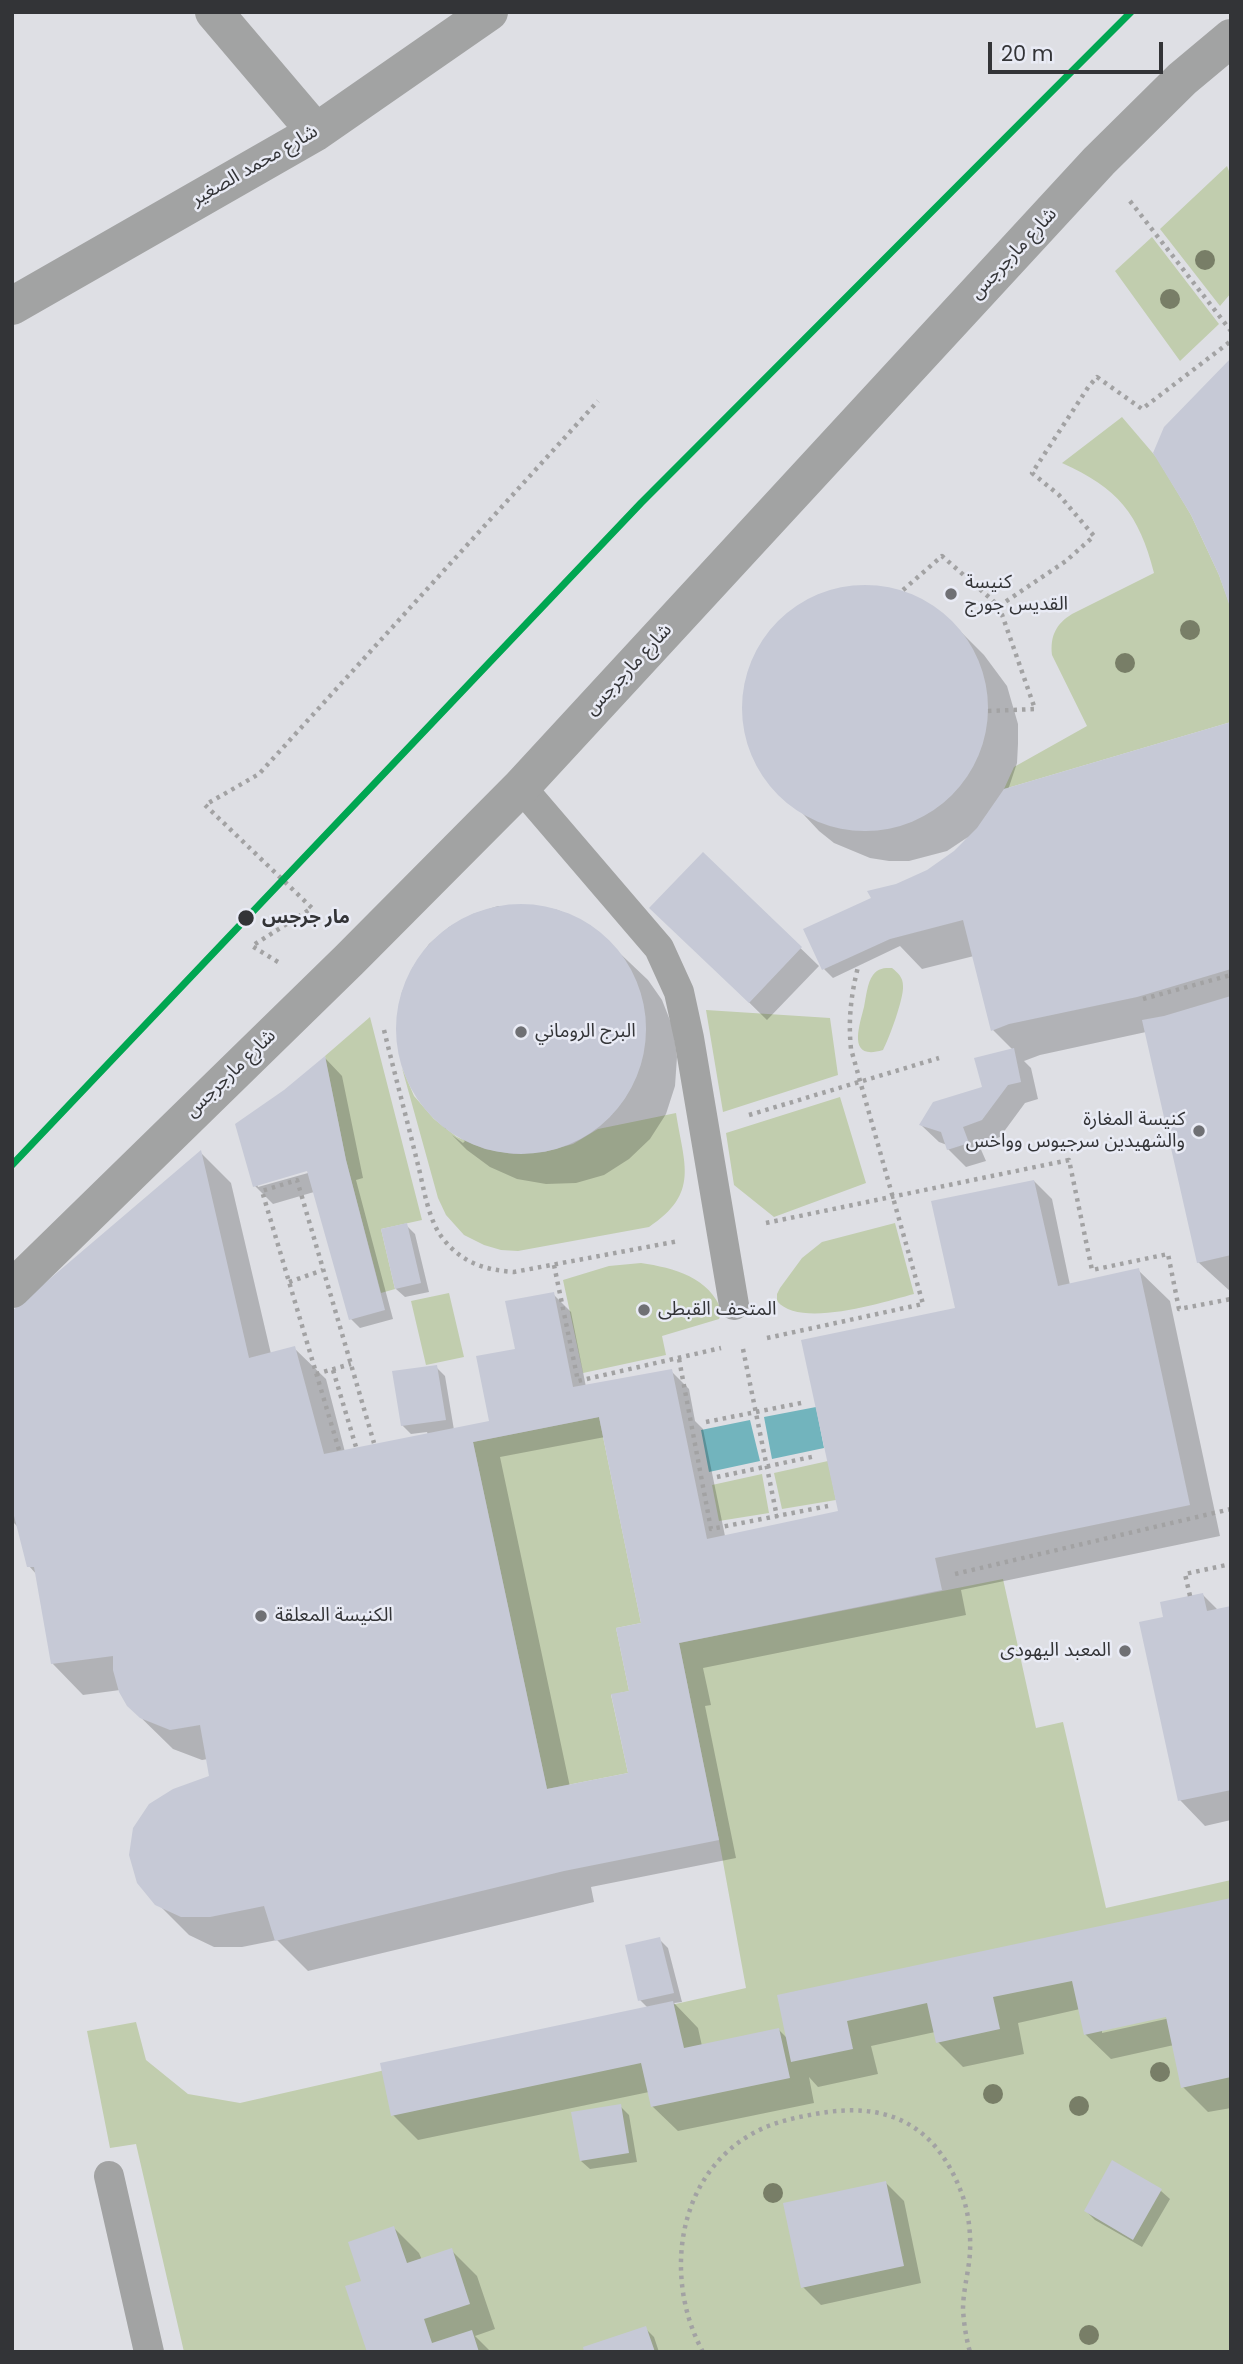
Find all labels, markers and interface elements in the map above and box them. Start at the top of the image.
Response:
scale bar [991,28,1166,72]
text: 20 m [1001,39,1054,68]
street label: شارع محمد الصغير [188,121,322,211]
street label: شارع مارجرجس [966,203,1062,305]
place label: كنيسة القديس جورج [965,572,1068,616]
marker: كنيسة القديس جورج [943,586,959,602]
street label: شارع مارجرجس [581,619,677,721]
place label: مار جرجس [262,907,350,929]
marker: مار جرجس [236,908,256,928]
place label: البرج الروماني [535,1021,636,1043]
marker: البرج الروماني [513,1024,529,1040]
street label: شارع مارجرجس [181,1025,281,1123]
place label: كنيسة المغارة والشهيدين سرجيوس وواخس [966,1109,1185,1153]
marker: كنيسة المغارة والشهيدين سرجيوس وواخس [1191,1123,1207,1139]
place label: المتحف القبطى [658,1299,776,1321]
marker: المتحف القبطى [636,1302,652,1318]
place label: الكنيسة المعلقة [275,1605,393,1627]
marker: الكنيسة المعلقة [253,1608,269,1624]
place label: المعبد اليهودى [1000,1640,1111,1662]
marker: المعبد اليهودى [1117,1643,1133,1659]

